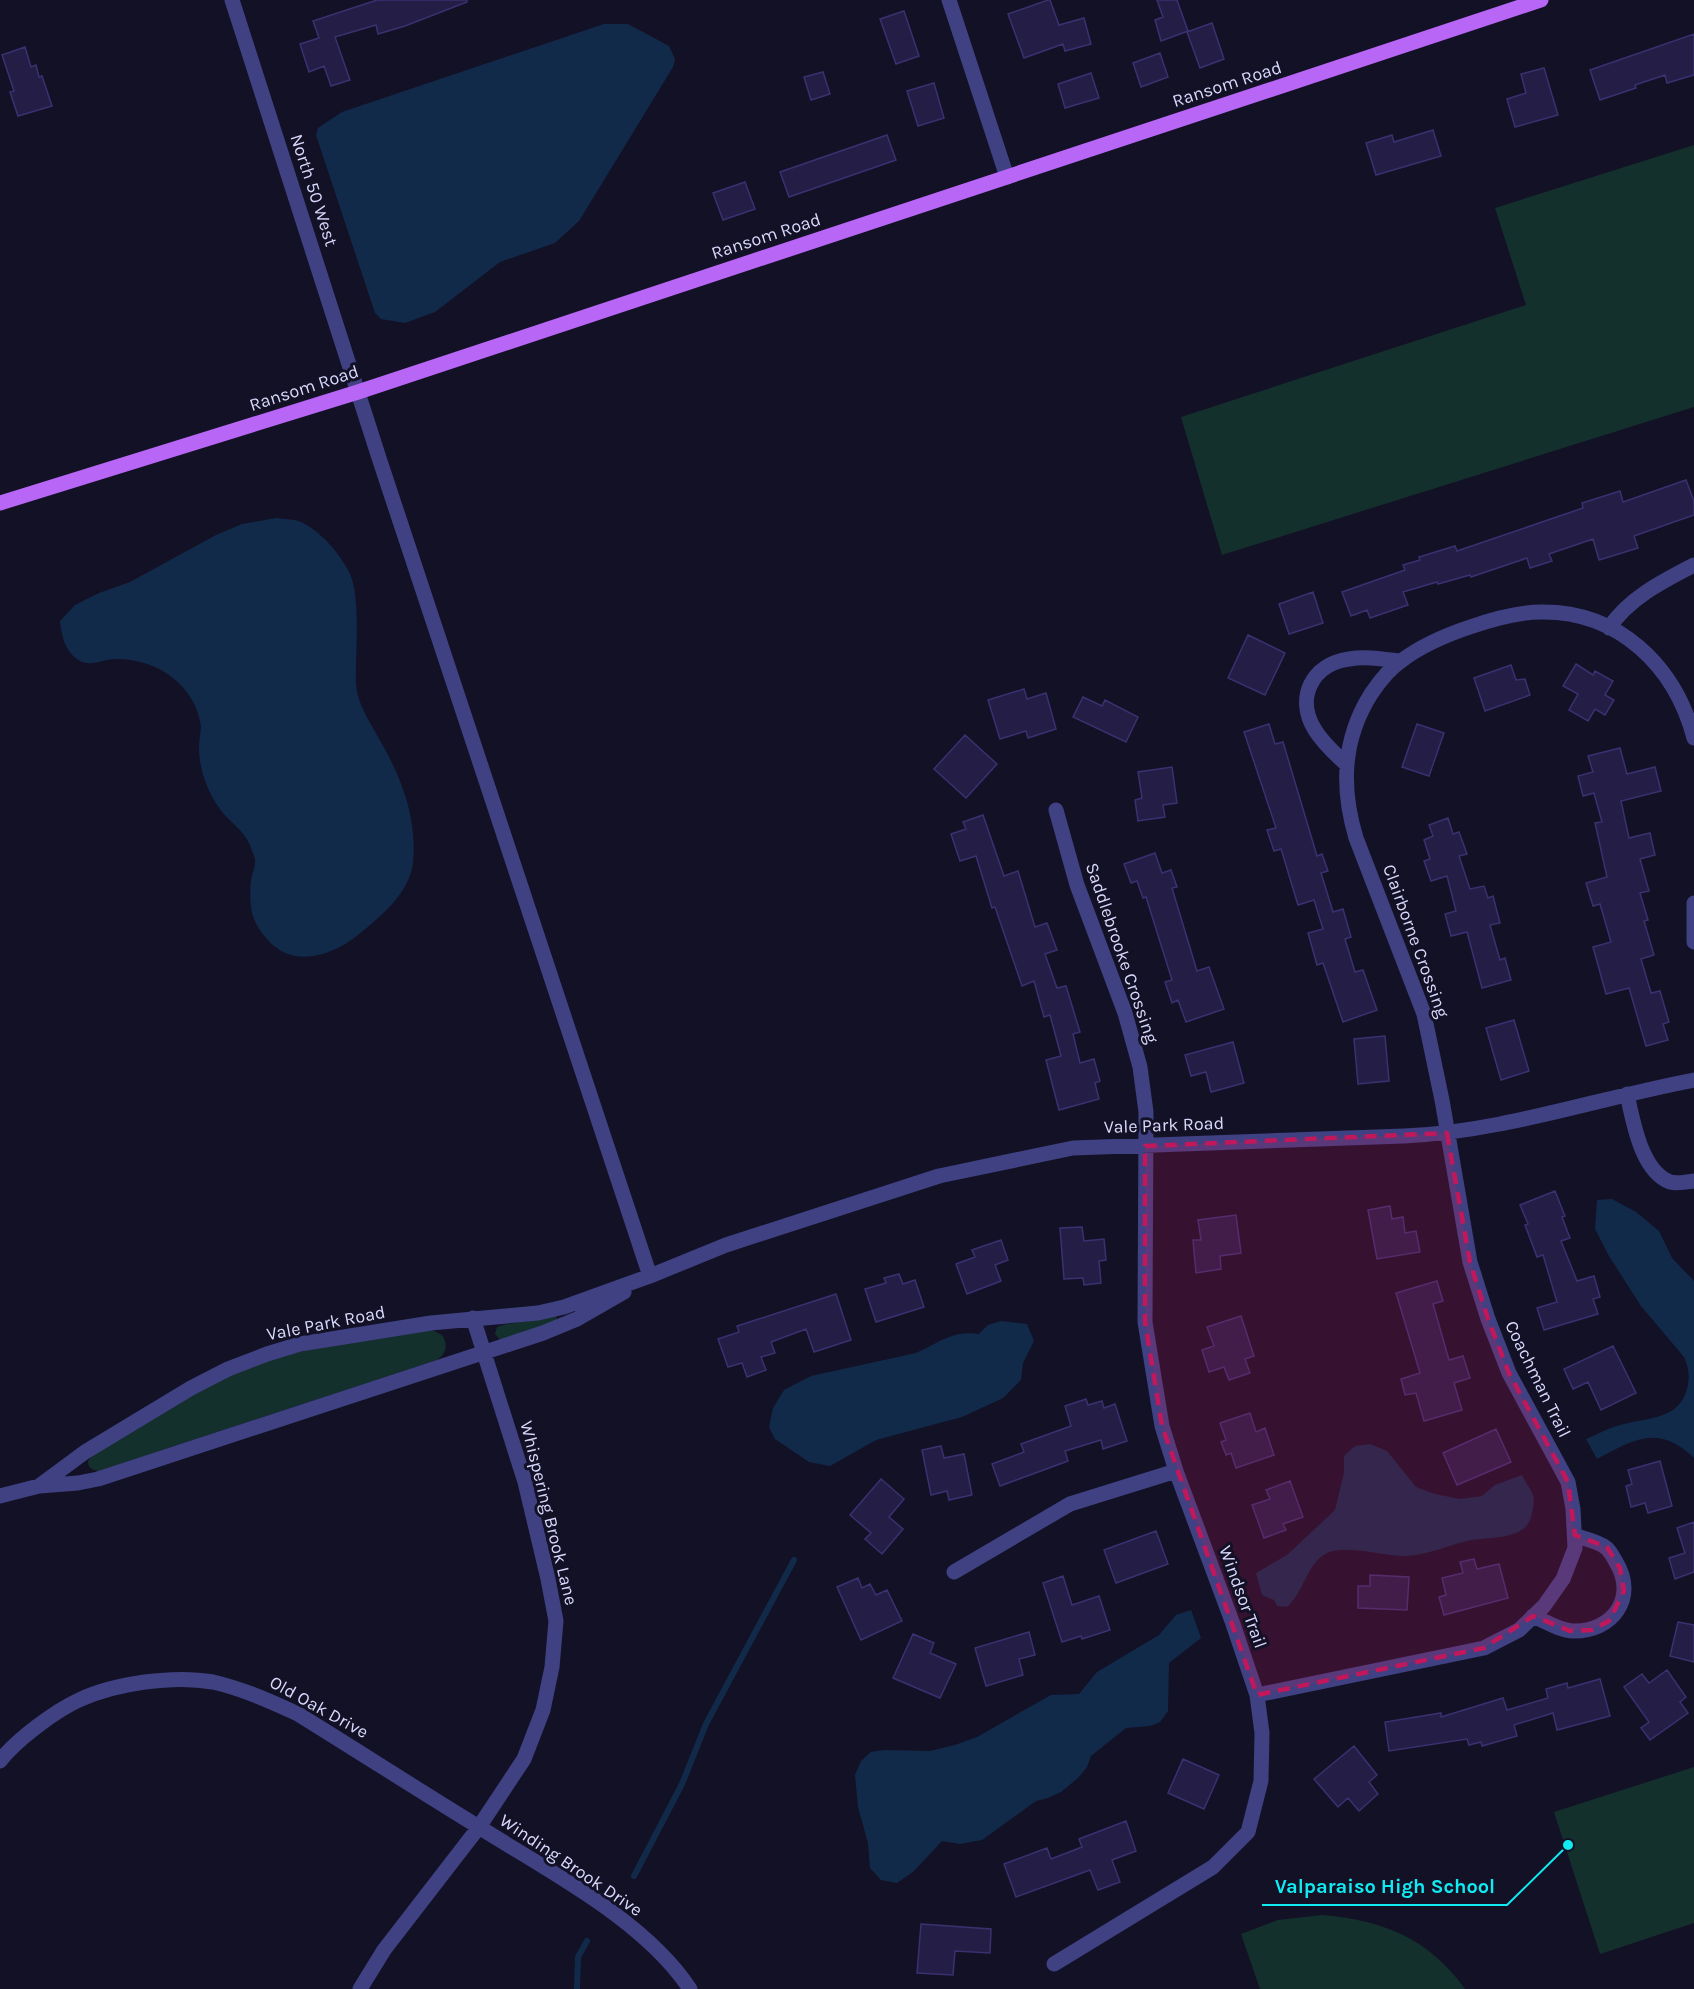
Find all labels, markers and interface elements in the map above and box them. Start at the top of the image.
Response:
street label: Ransom Road [1170,56,1284,112]
street label: North 50 West [286,131,343,249]
street label: Ransom Road [709,208,823,264]
street label: Ransom Road [247,360,361,416]
street label: Saddlebrooke Crossing [1081,860,1163,1046]
street label: Clairborne Crossing [1378,861,1454,1021]
street label: Vale Park Road [1104,1112,1224,1138]
street label: Vale Park Road [265,1301,387,1345]
street label: Coachman Trail [1500,1317,1576,1441]
street label: Whispering Brook Lane [515,1419,583,1607]
street label: Windsor Trail [1214,1543,1272,1651]
street label: Old Oak Drive [266,1671,372,1743]
street label: Winding Brook Drive [495,1809,647,1921]
callout: Valparaiso High School [1262,1867,1507,1905]
text: Valparaiso High School [1275,1875,1495,1898]

